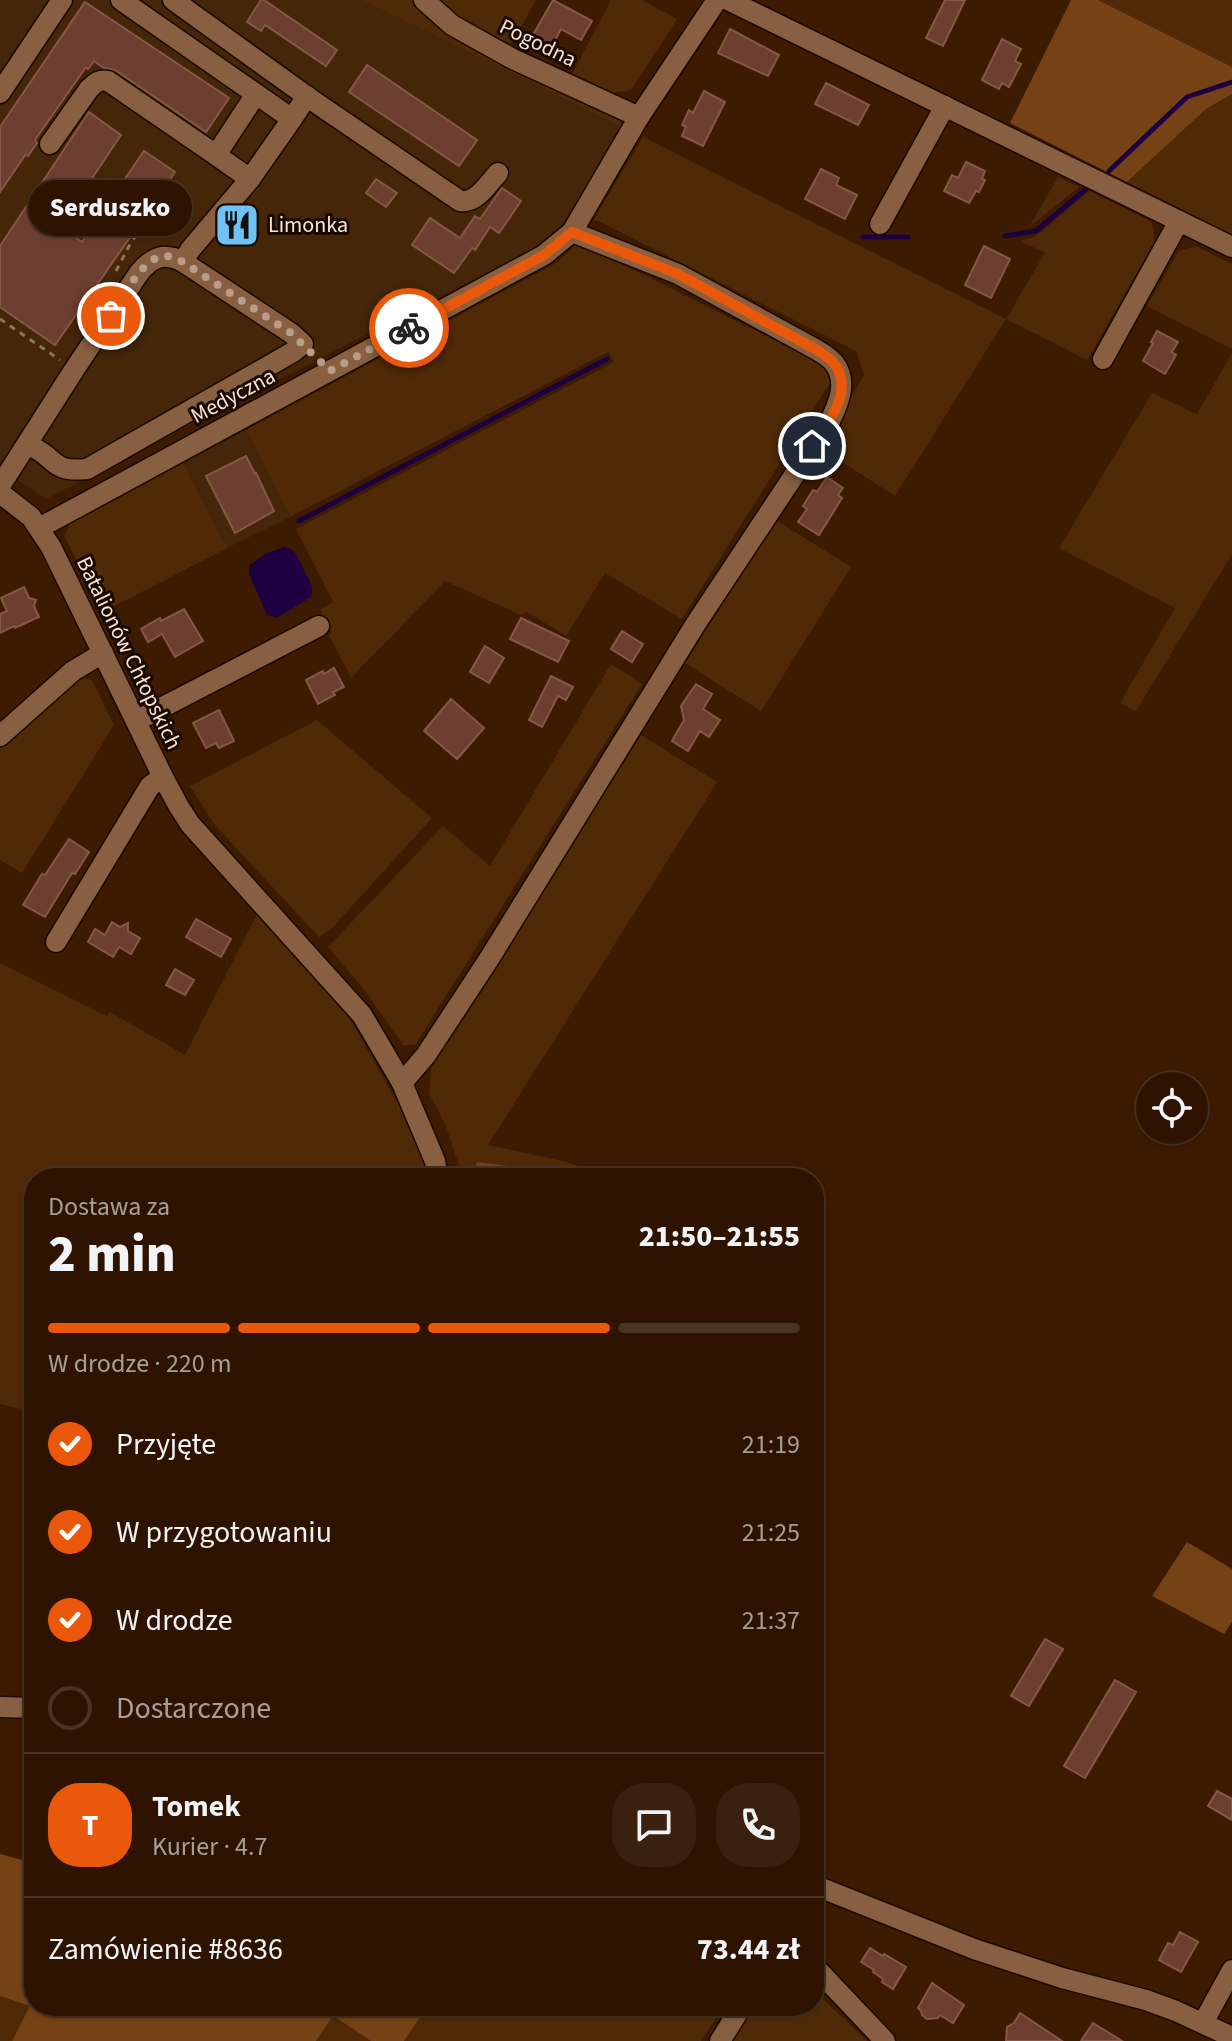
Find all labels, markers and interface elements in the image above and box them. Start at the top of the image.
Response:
street label: Pogodna [494,11,582,75]
callout: Serduszko [29,180,193,236]
text: Serduszko [50,189,170,226]
restaurant icon: Limonka [213,201,261,249]
place label: Limonka [268,209,348,241]
pin [77,282,145,350]
courier [369,288,449,368]
icon: bag [89,294,133,338]
icon: bike [387,306,431,350]
street label: Medyczna [185,360,281,432]
pin [778,412,846,480]
icon: home [790,424,834,468]
street label: Batalionów Chłopskich [68,551,190,755]
map controls [1136,1072,1208,1144]
button: locate [1136,1072,1208,1144]
text: Dostawa za [48,1188,170,1225]
text: 21:50–21:55 [639,1215,800,1258]
text: 2 min [48,1218,176,1292]
text: W drodze · 220 m [48,1345,231,1382]
icon: check [48,1422,92,1466]
text: Przyjęte [116,1423,216,1466]
text: 21:19 [742,1426,800,1463]
icon: check [48,1510,92,1554]
text: W przygotowaniu [116,1511,332,1554]
text: 21:25 [742,1514,800,1551]
icon: check [48,1598,92,1642]
text: W drodze [116,1599,233,1642]
text: 21:37 [742,1602,800,1639]
text: Dostarczone [116,1687,271,1730]
button: chat [612,1783,696,1867]
button: phone [716,1783,800,1867]
text: Tomek [152,1785,241,1828]
text: T [82,1804,98,1847]
text: Kurier · 4.7 [152,1828,267,1865]
text: Zamówienie #8636 [48,1928,283,1971]
text: 73.44 zł [697,1928,800,1971]

